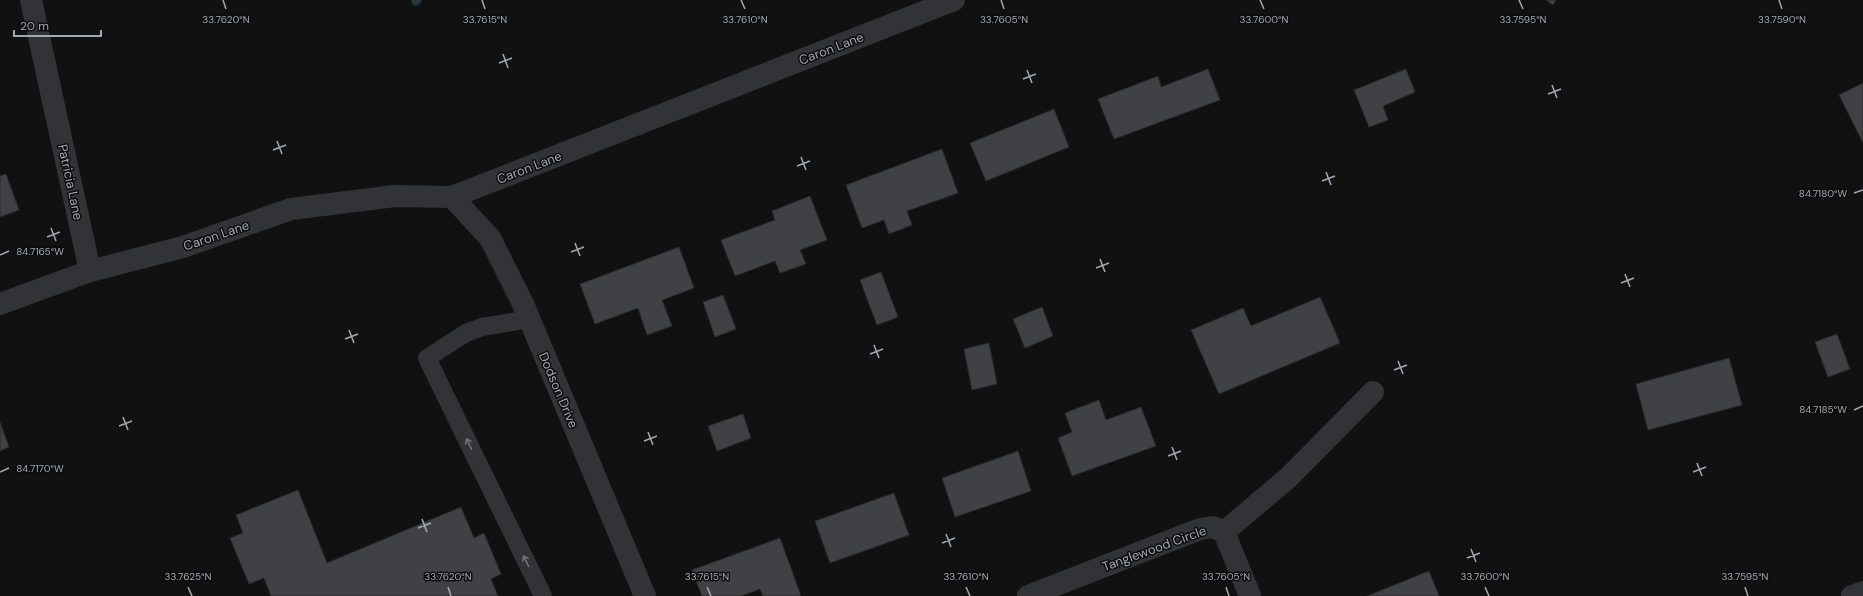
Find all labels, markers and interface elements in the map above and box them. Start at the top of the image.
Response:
scale bar [14,12,101,38]
text: 33.7620°N [202,13,250,26]
text: 33.7615°N [463,13,507,26]
text: 33.7610°N [722,13,768,26]
text: 33.7605°N [980,13,1028,26]
text: 33.7600°N [1240,13,1289,26]
text: 33.7595°N [1499,13,1547,26]
text: 33.7590°N [1758,13,1806,26]
text: 20 m [20,18,49,34]
street label: Caron Lane [796,28,866,69]
street label: Patricia Lane [54,143,87,222]
street label: Caron Lane [494,147,564,188]
text: 84.7180°W [1799,187,1847,200]
street label: Caron Lane [181,216,251,255]
text: 84.7165°W [16,245,64,258]
street label: Dodson Drive [535,350,582,431]
text: 84.7185°W [1799,403,1847,416]
one-way arrow [465,438,472,450]
text: 84.7170°W [16,462,64,475]
street label: Tanglewood Circle [1100,522,1209,575]
one-way arrow [522,555,529,567]
text: 33.7625°N [165,570,211,583]
text: 33.7620°N [424,570,472,583]
text: 33.7615°N [685,570,729,583]
text: 33.7610°N [943,570,989,583]
text: 33.7605°N [1202,570,1250,583]
text: 33.7600°N [1461,570,1510,583]
text: 33.7595°N [1721,570,1769,583]

